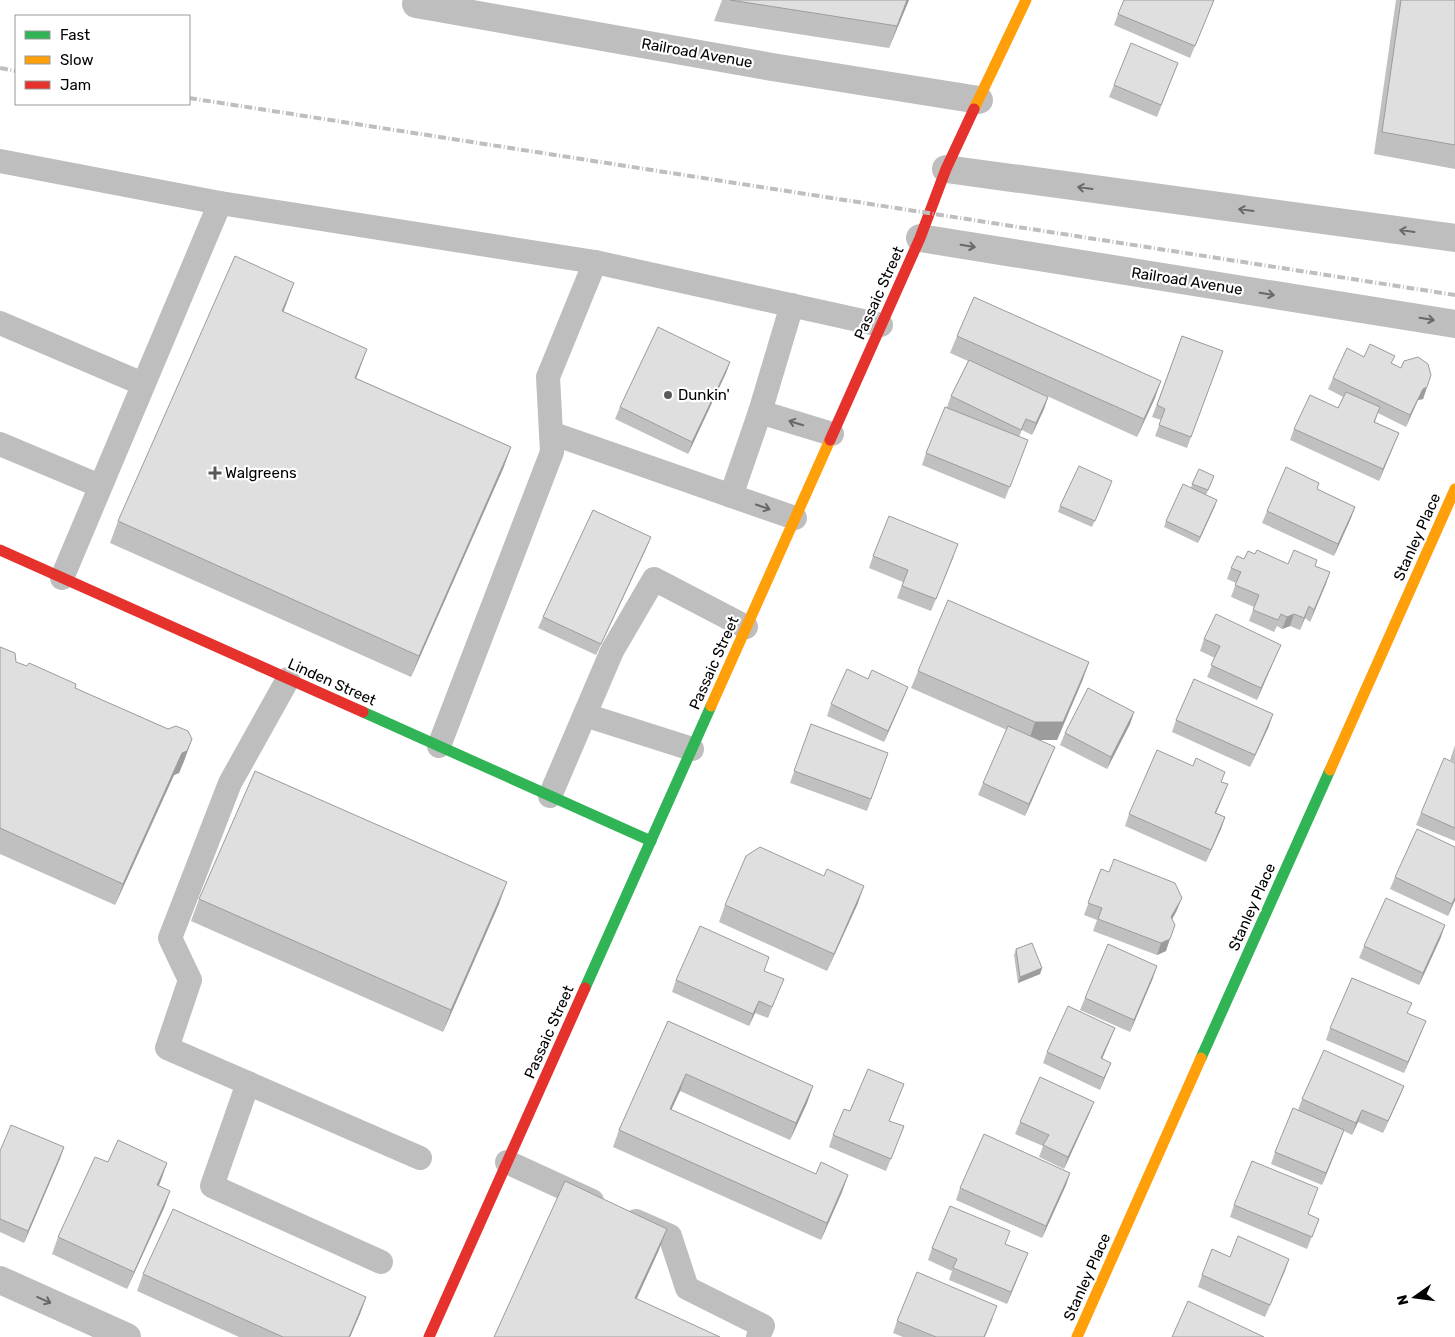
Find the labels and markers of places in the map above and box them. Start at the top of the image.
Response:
place label: Dunkin' [678,386,730,404]
marker: Dunkin' [662,389,674,401]
place label: Walgreens [225,464,297,482]
marker: Walgreens [209,467,221,479]

